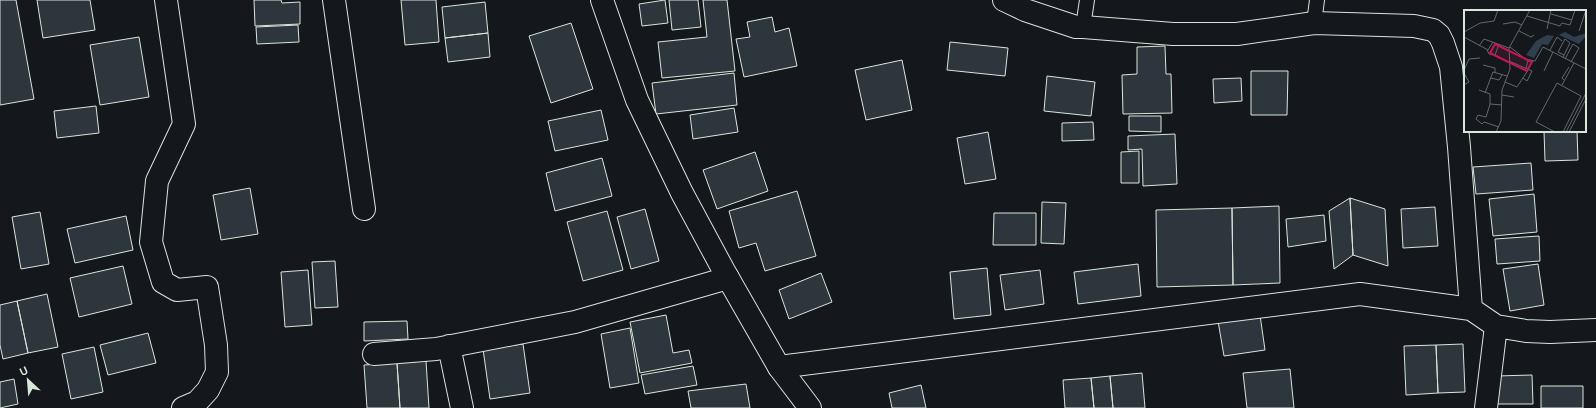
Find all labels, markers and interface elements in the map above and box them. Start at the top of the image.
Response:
inset map [1464,10,1586,132]
north arrow [8,360,48,400]
text: U [18,364,30,379]

